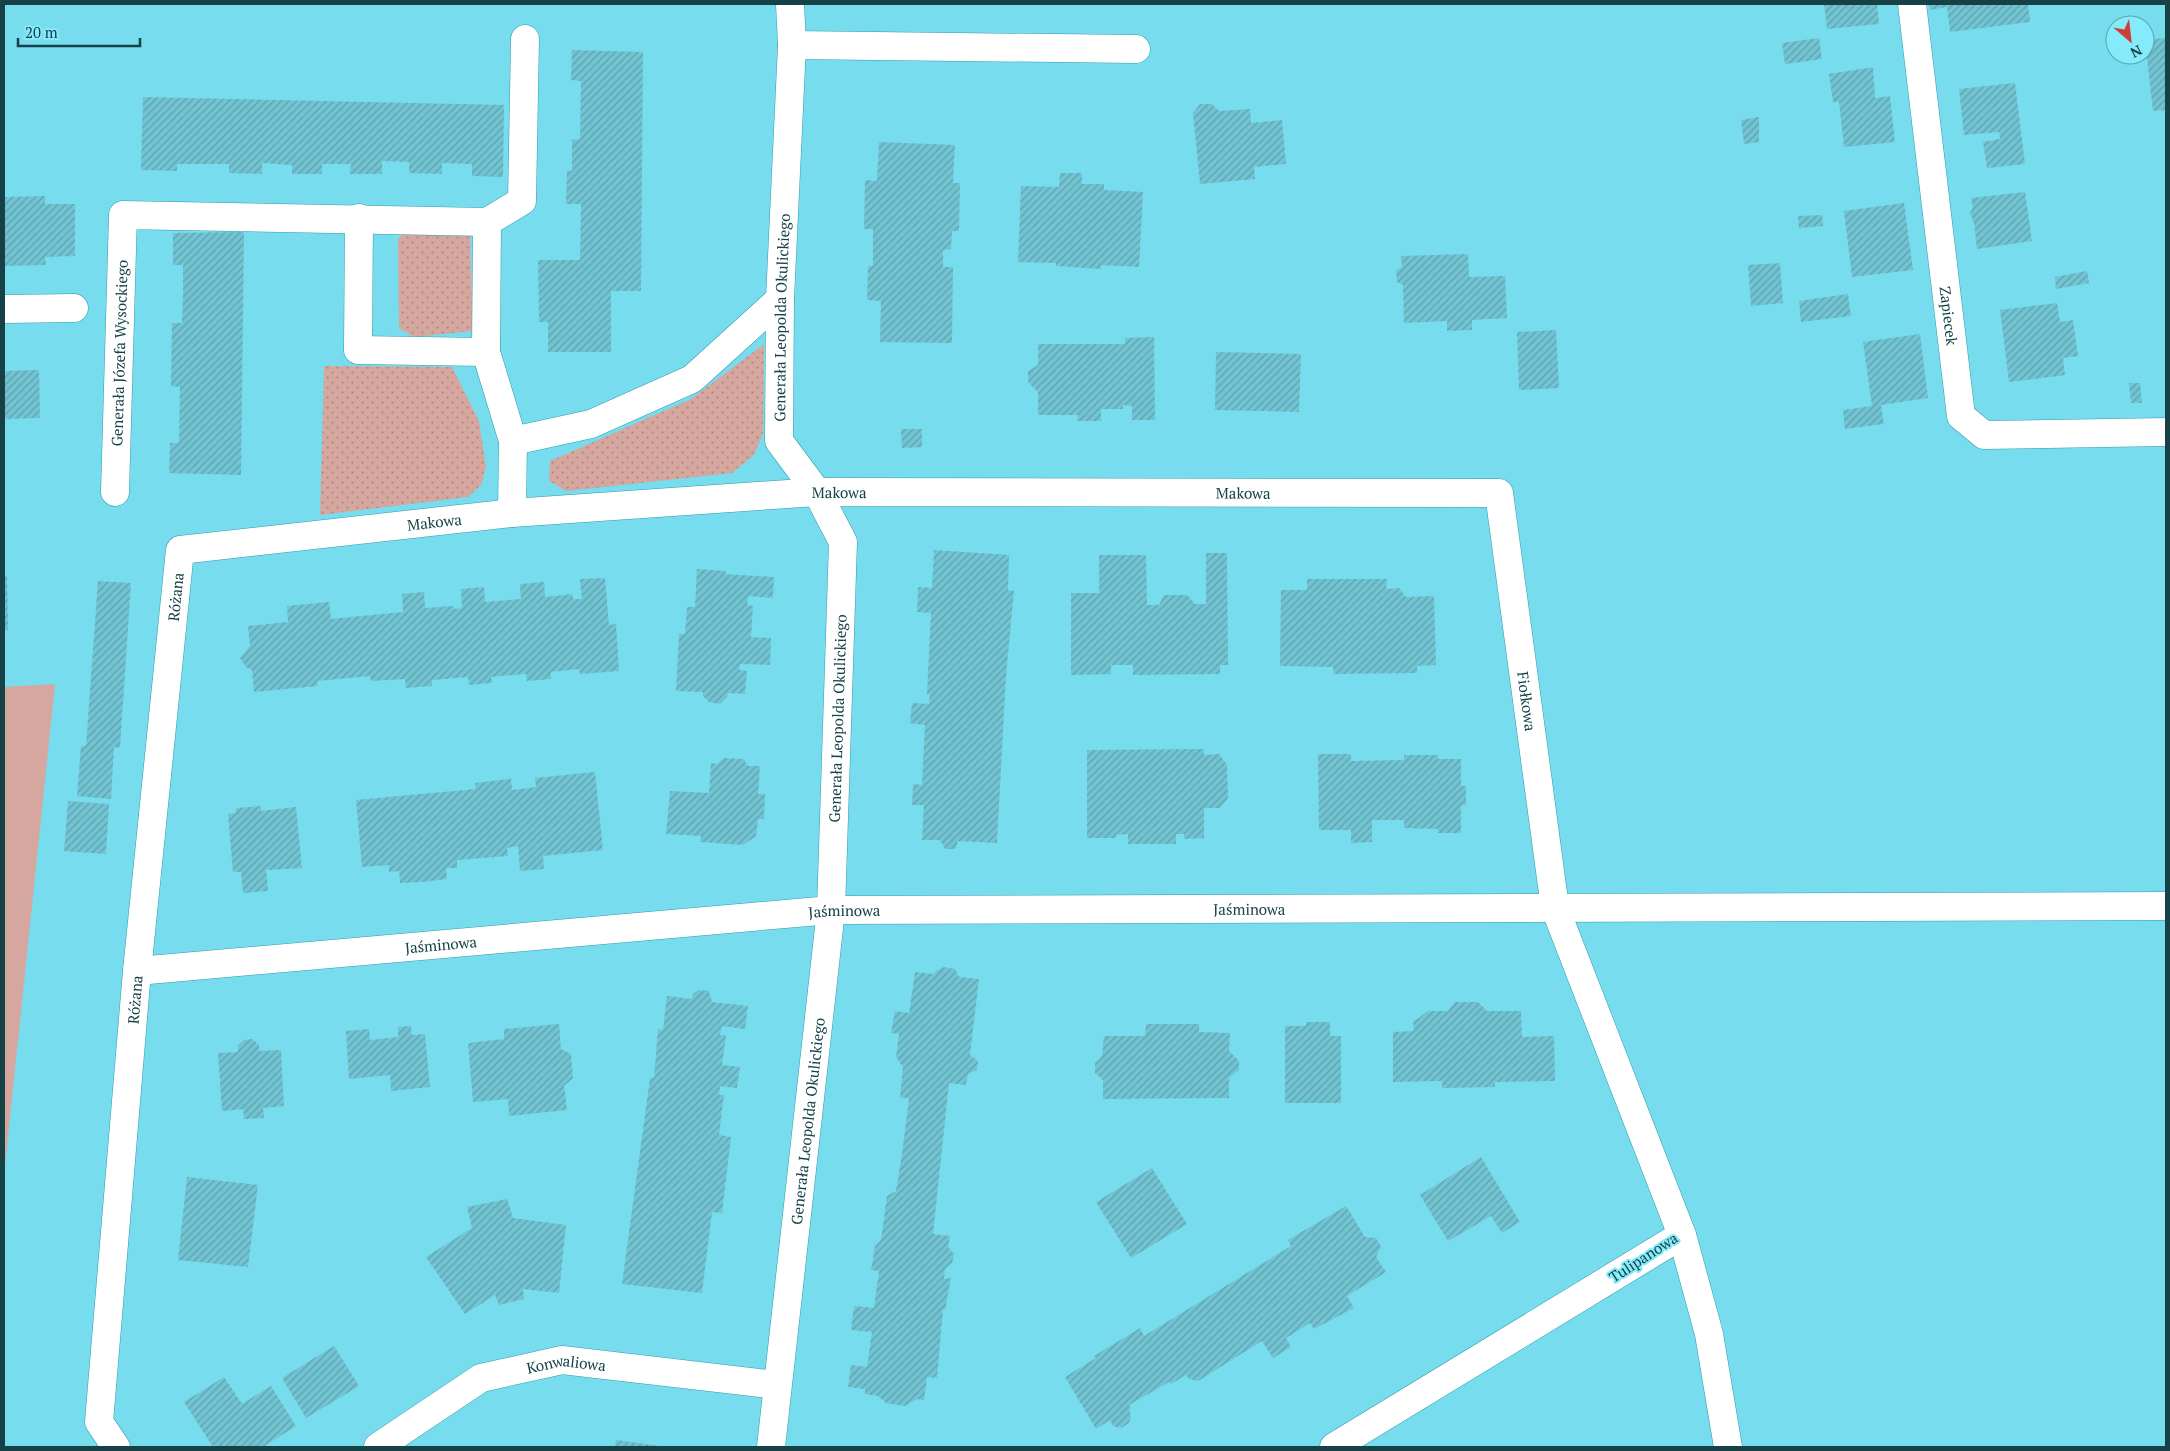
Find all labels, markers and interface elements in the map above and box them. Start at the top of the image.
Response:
scale bar [18,15,140,47]
north arrow [2105,15,2155,65]
text: 20 m [25,22,58,42]
text: N [2127,41,2145,63]
street label: Generała Leopolda Okulickiego [769,213,794,422]
street label: Generała Józefa Wysockiego [106,259,132,447]
street label: Zapiecek [1936,285,1963,347]
street label: Makowa [812,482,867,502]
street label: Makowa [1216,483,1271,503]
street label: Makowa [406,509,463,535]
street label: Różana [163,571,188,622]
street label: Generała Leopolda Okulickiego [824,614,851,823]
street label: Fiołkowa [1513,670,1541,733]
street label: Jaśminowa [1213,899,1286,919]
street label: Jaśminowa [807,900,881,922]
street label: Jaśminowa [404,931,478,957]
street label: Różana [123,974,147,1025]
street label: Generała Leopolda Okulickiego [786,1016,829,1226]
street label: Tulipanowa [1605,1227,1682,1287]
street label: Konwaliowa [525,1350,608,1378]

